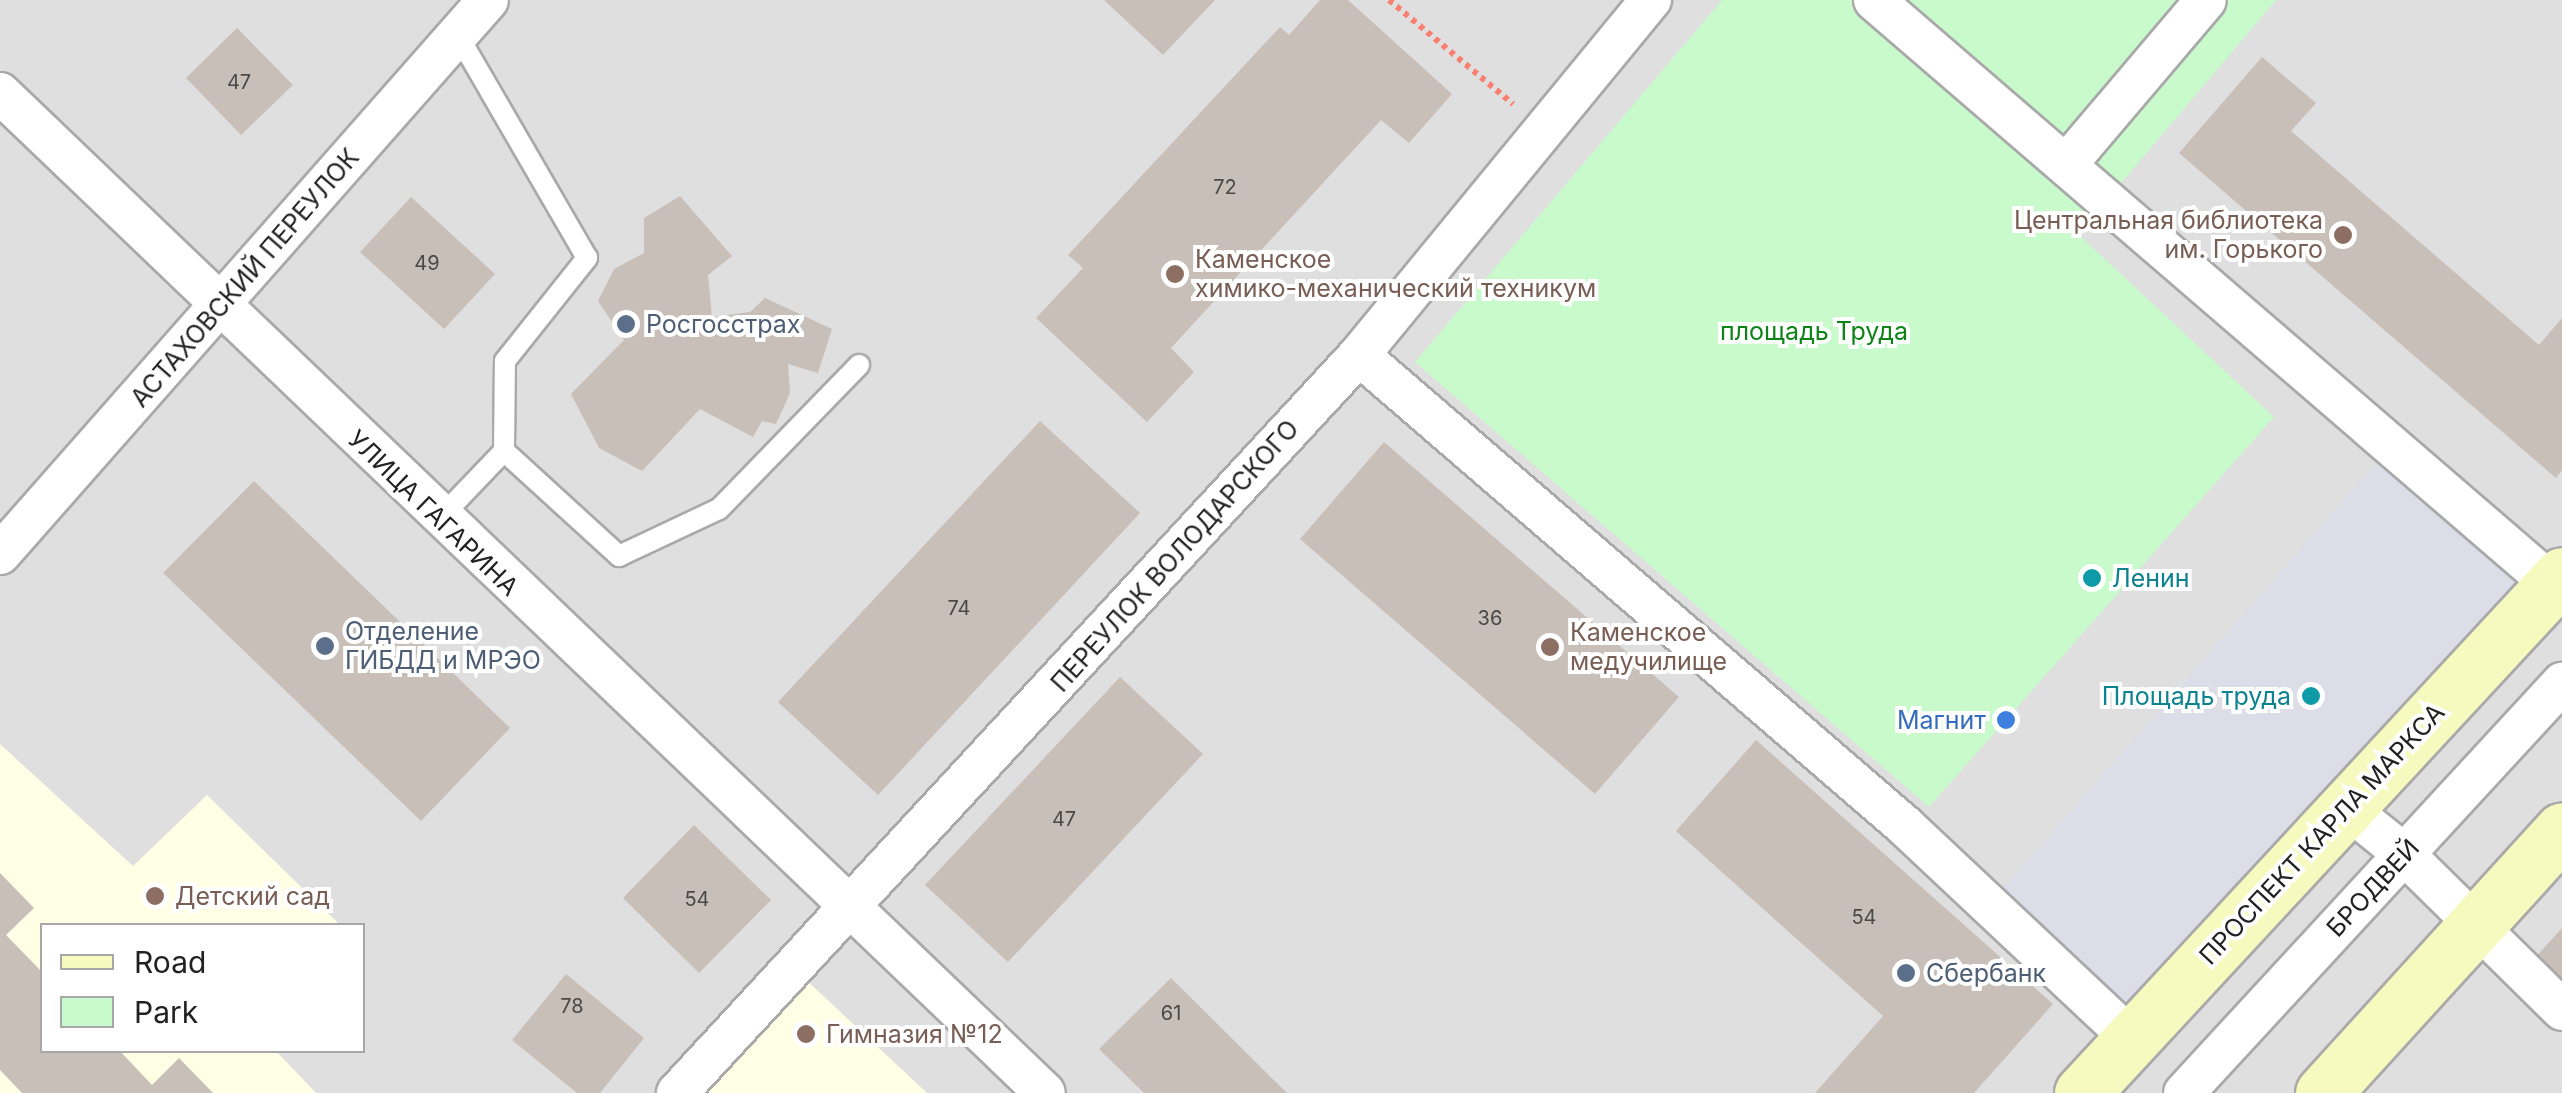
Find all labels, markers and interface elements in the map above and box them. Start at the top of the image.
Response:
house number: 47 [227,70,251,94]
street label: АСТАХОВСКИЙ ПЕРЕУЛОК [125,143,365,413]
house number: 72 [1213,175,1237,199]
place label: Центральная библиотека им. Горького [2014,206,2323,265]
marker: Центральная библиотека им. Горького [2332,224,2354,246]
place label: Каменское химико-механический техникум [1195,245,1596,304]
house number: 49 [414,251,440,275]
marker: Каменское химико-механический техникум [1164,263,1186,285]
place label: Росгосстрах [646,309,800,339]
marker: Росгосстрах [615,313,637,335]
park label: площадь Труда [1720,316,1908,346]
street label: ПЕРЕУЛОК ВОЛОДАРСКОГО [1045,414,1305,698]
street label: УЛИЦА ГАГАРИНА [342,424,524,602]
place label: Ленин [2112,563,2190,593]
marker: Ленин [2081,567,2103,589]
house number: 74 [947,596,971,620]
house number: 36 [1478,606,1502,630]
place label: Отделение ГИБДД и МРЭО [345,617,541,676]
place label: Каменское медучилище [1570,618,1727,677]
marker: Отделение ГИБДД и МРЭО [314,635,336,657]
marker: Каменское медучилище [1539,636,1561,658]
place label: Площадь труда [2102,681,2291,711]
marker: Площадь труда [2300,685,2322,707]
street label: ПРОСПЕКТ КАРЛА МАРКСА [2193,698,2451,970]
place label: Магнит [1897,705,1986,735]
marker: Магнит [1995,709,2017,731]
house number: 47 [1052,807,1076,831]
street label: БРОДВЕЙ [2320,833,2426,943]
place label: Детский сад [175,881,330,911]
marker: Детский сад [144,885,166,907]
house number: 54 [684,887,710,911]
house number: 54 [1851,905,1877,929]
legend [40,923,365,1053]
text: Road [134,944,206,980]
place label: Сбербанк [1926,958,2046,988]
marker: Сбербанк [1895,962,1917,984]
text: Park [134,994,198,1030]
house number: 78 [560,994,584,1018]
house number: 61 [1161,1001,1181,1025]
place label: Гимназия №12 [826,1019,1003,1049]
marker: Гимназия №12 [795,1023,817,1045]

